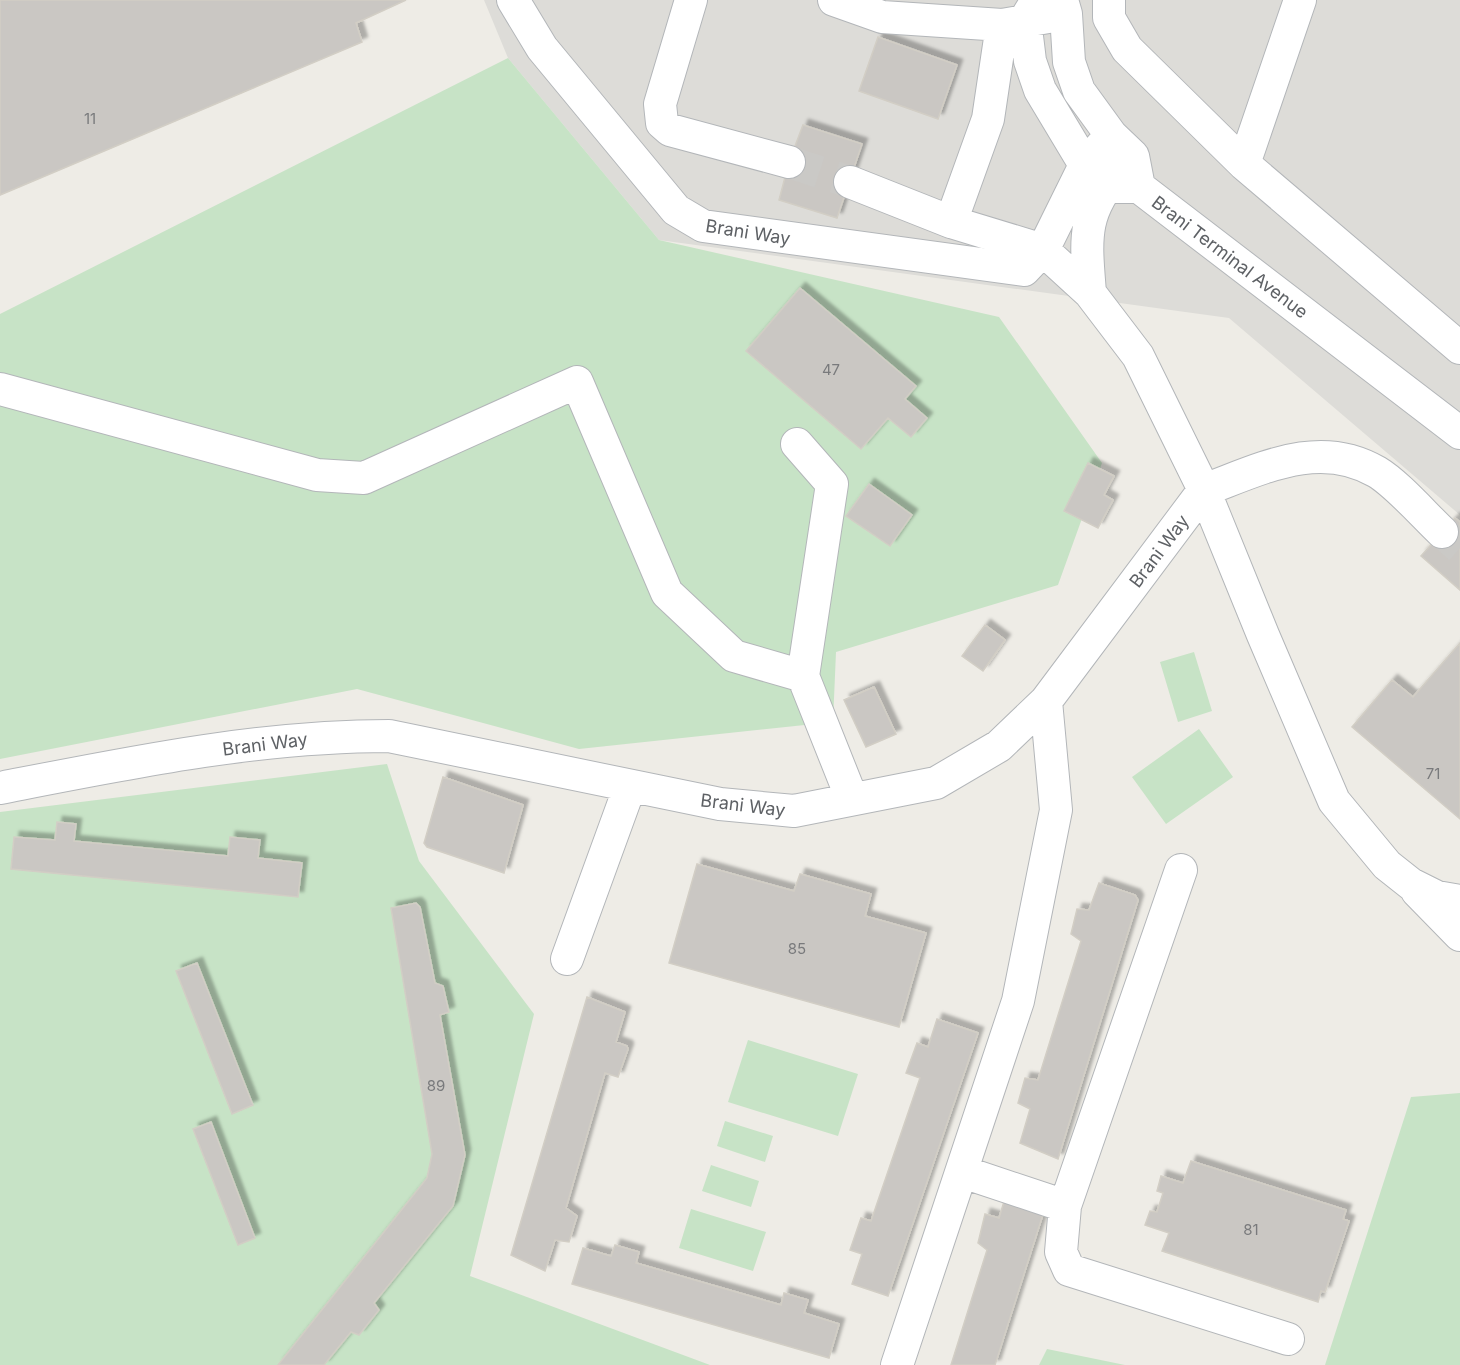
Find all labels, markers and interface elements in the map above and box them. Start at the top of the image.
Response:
house number: 11 [84,109,96,128]
street label: Brani Terminal Avenue [1148,191,1312,323]
street label: Brani Way [704,215,792,249]
house number: 47 [822,360,840,379]
street label: Brani Way [1125,511,1193,591]
street label: Brani Way [221,728,309,760]
house number: 71 [1426,764,1440,783]
street label: Brani Way [699,789,787,821]
house number: 85 [788,939,806,958]
house number: 89 [427,1076,445,1095]
house number: 81 [1243,1220,1259,1239]

